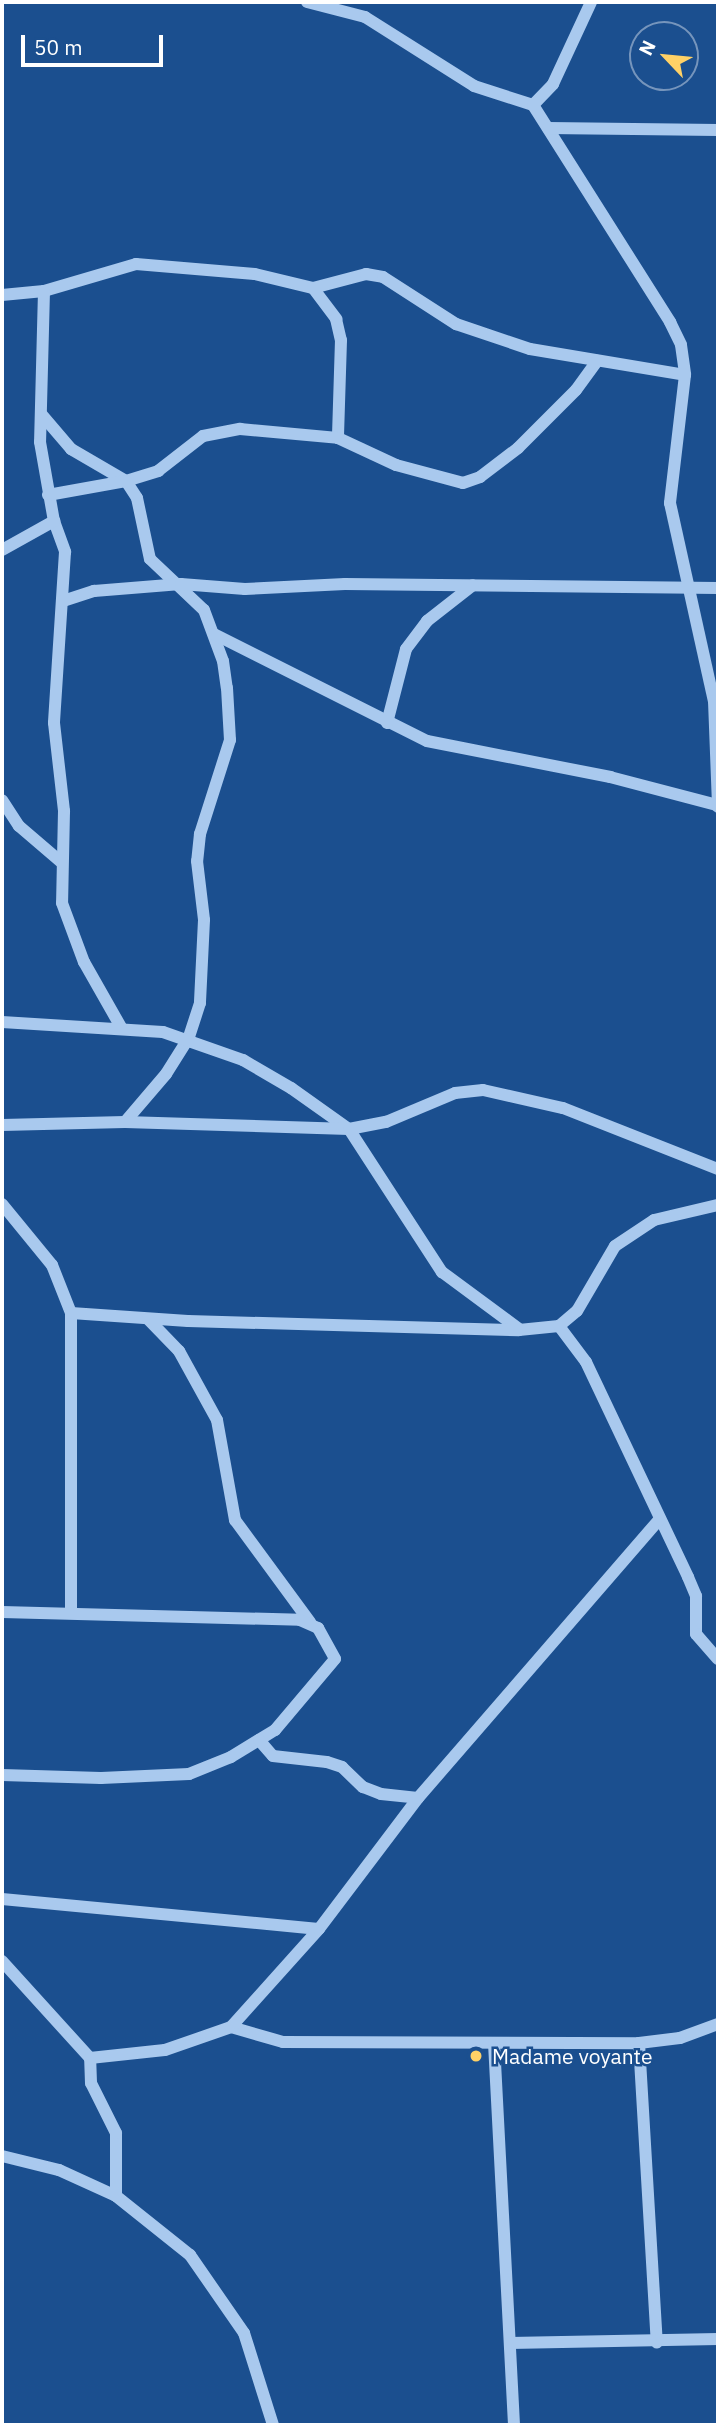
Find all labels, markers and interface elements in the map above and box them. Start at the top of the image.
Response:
scale bar [24,21,166,65]
north arrow [629,21,699,91]
text: 50 m [34,33,83,61]
text: N [633,36,661,59]
place label: Madame voyante [492,2043,652,2069]
marker: Madame voyante [466,2046,486,2066]

